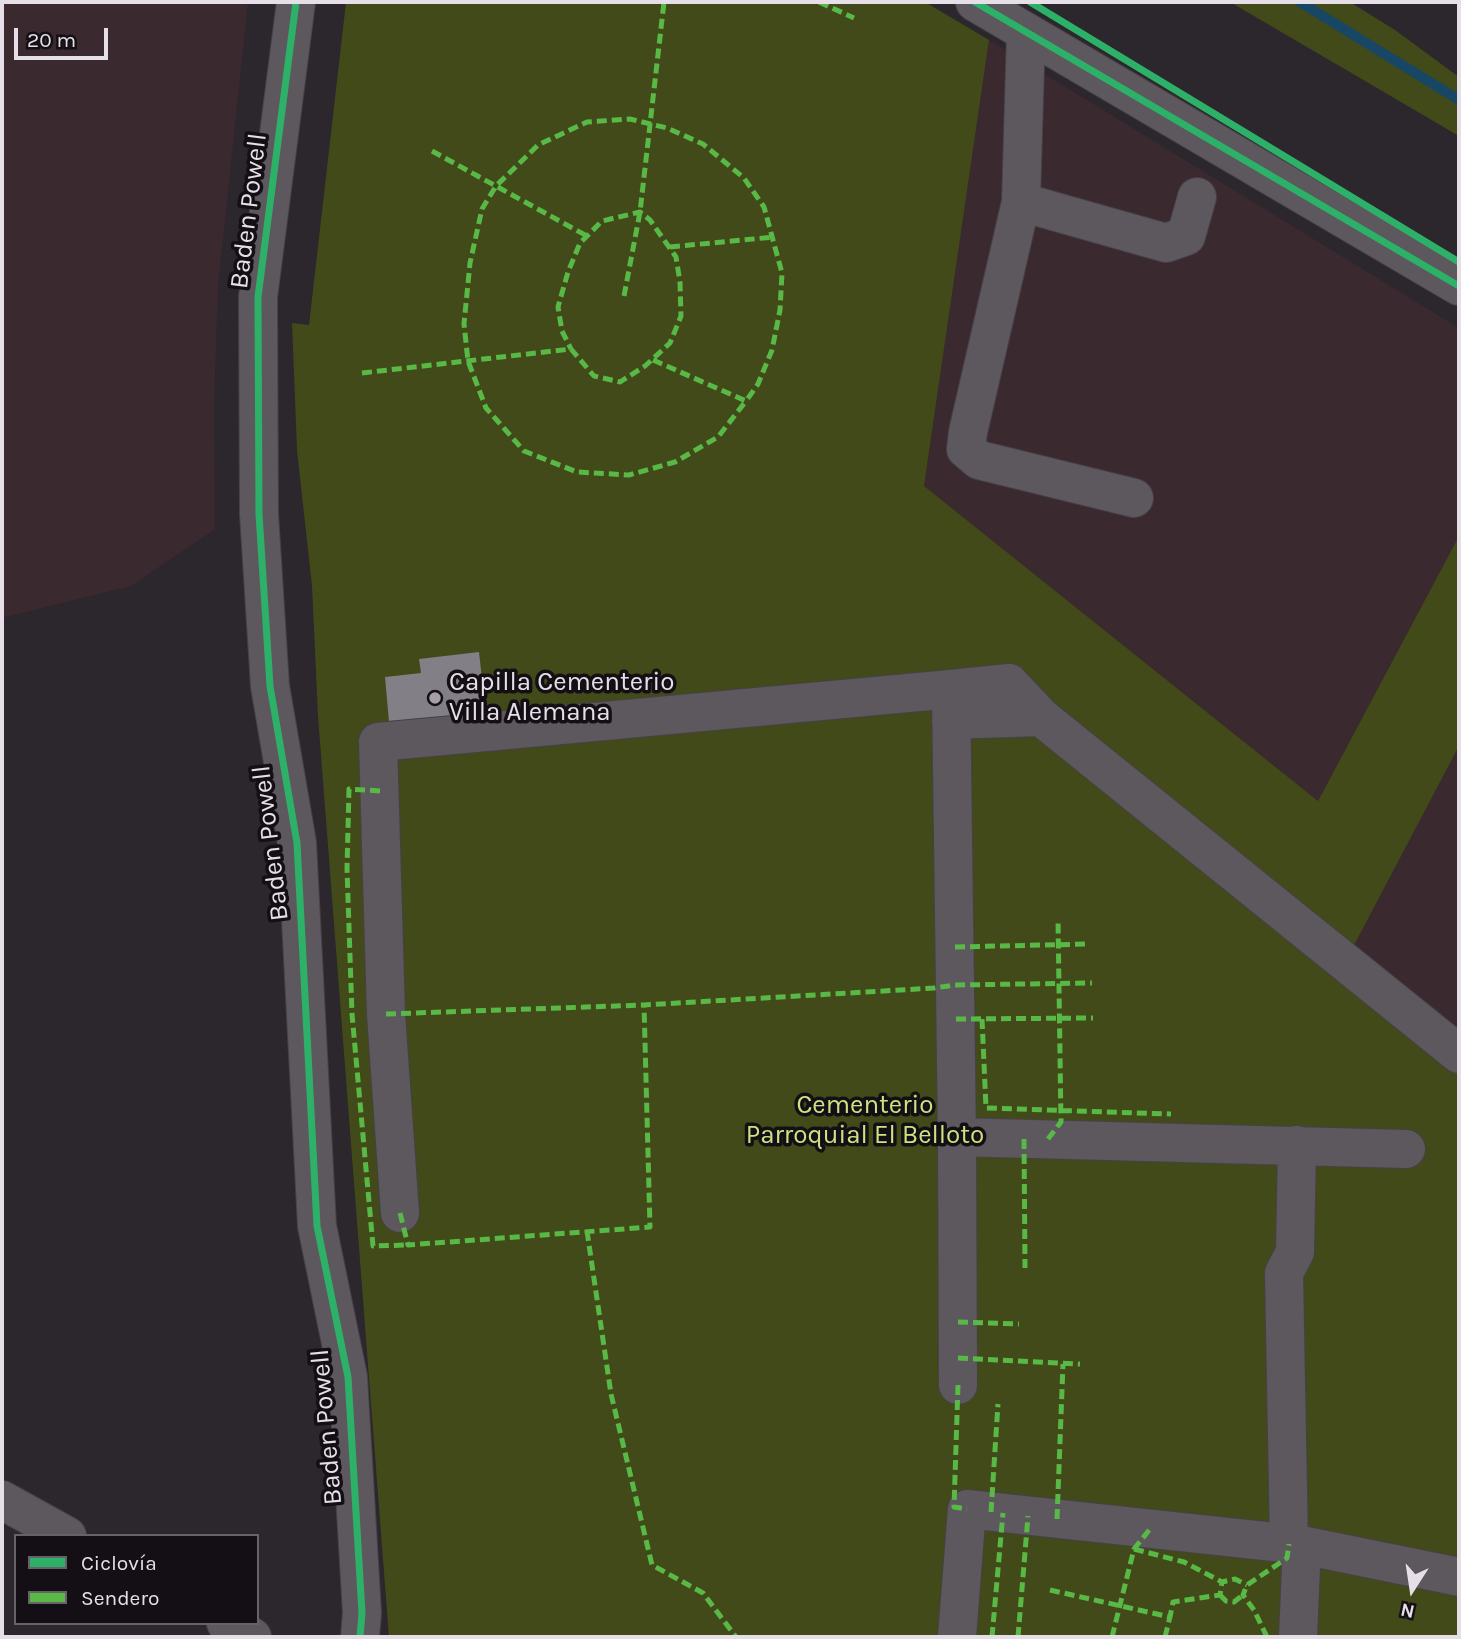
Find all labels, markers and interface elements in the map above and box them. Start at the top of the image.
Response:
scale bar [18,14,112,58]
text: 20 m [27,28,76,52]
street label: Baden Powell [224,131,274,291]
place label: Capilla Cementerio Villa Alemana [449,667,674,728]
marker: Capilla Cementerio Villa Alemana [427,690,443,706]
street label: Baden Powell [246,763,296,923]
park label: Cementerio Parroquial El Belloto [746,1090,984,1152]
street label: Baden Powell [305,1348,349,1506]
legend [14,1534,259,1625]
text: Ciclovía [81,1551,157,1575]
north arrow [1377,1555,1447,1625]
text: Sendero [81,1586,159,1610]
text: N [1399,1598,1417,1623]

